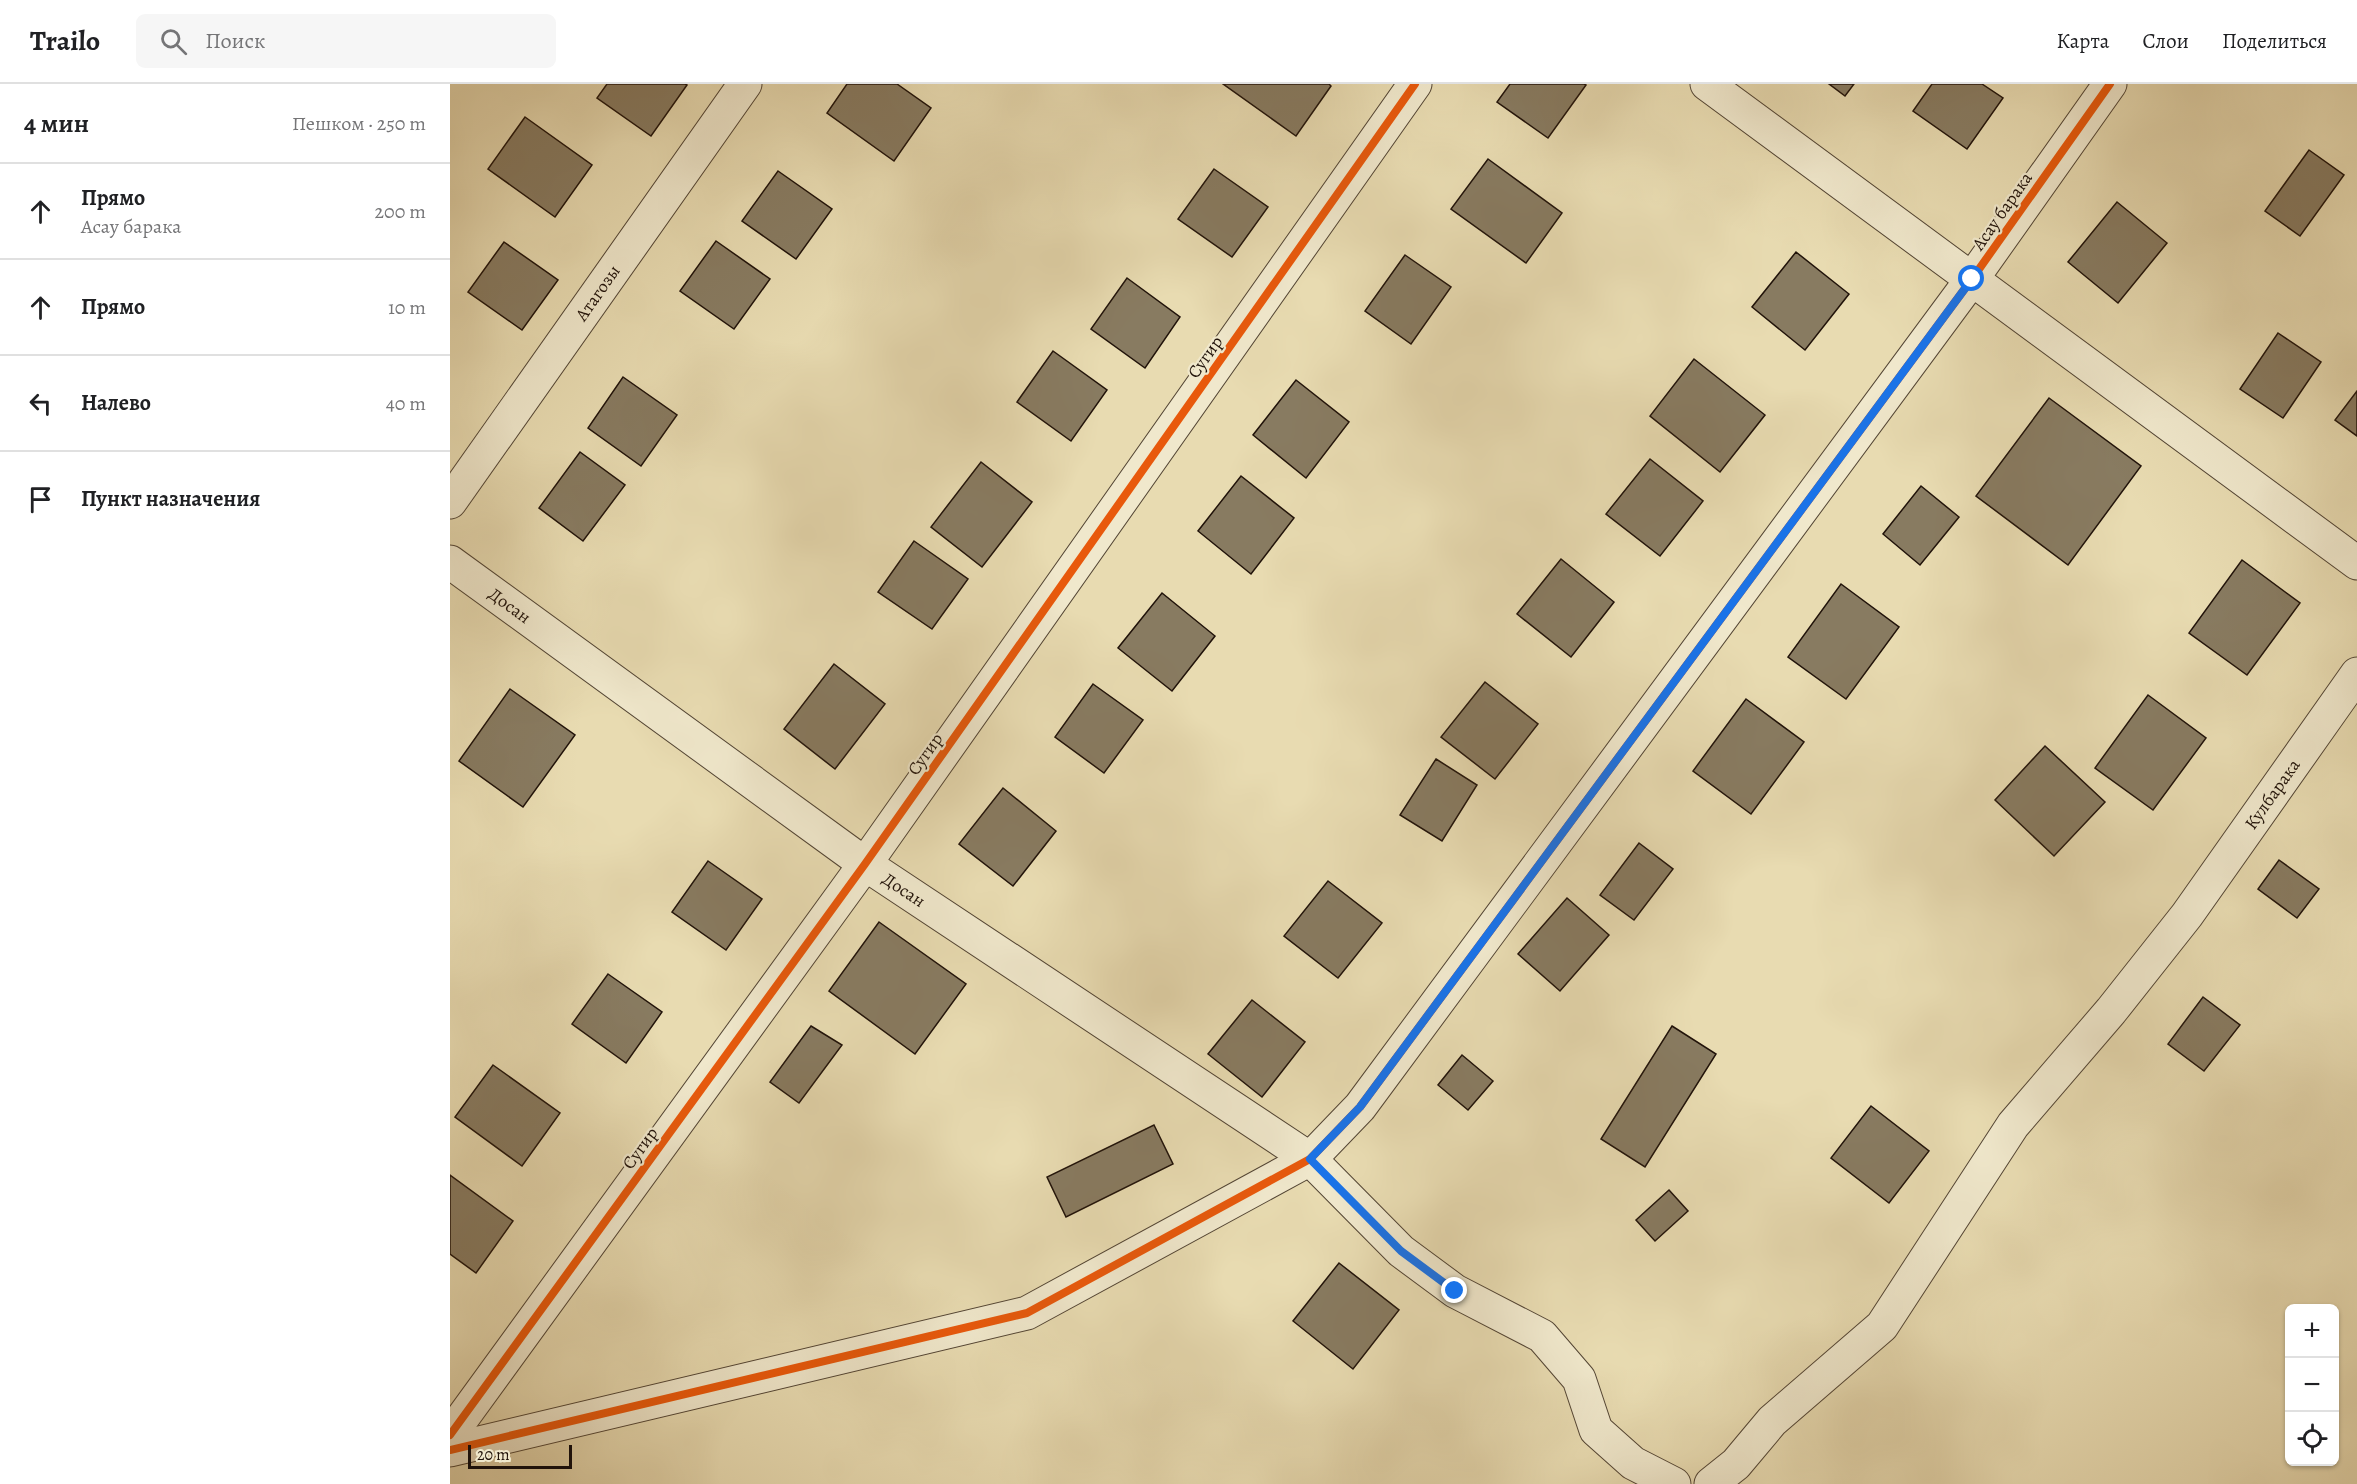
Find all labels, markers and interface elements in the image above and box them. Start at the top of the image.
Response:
search box [136,14,556,68]
text: Trailo [30,22,100,60]
icon: search [157,25,190,58]
text: Поиск [205,26,265,56]
text: Карта [2056,27,2109,55]
text: Слои [2142,27,2189,55]
text: Поделиться [2222,27,2327,55]
text: 4 мин [24,106,89,141]
text: Пешком · 250 m [292,110,426,137]
street label: Асау барака [1966,167,2038,256]
text: Прямо [81,183,145,213]
icon: ahead [24,195,57,228]
text: 200 m [375,198,426,225]
text: Асау барака [81,213,181,240]
street label: Атагозы [569,260,626,326]
route start [1958,265,1984,291]
icon: ahead [24,291,57,324]
text: Прямо [81,292,145,322]
text: 10 m [388,294,426,321]
street label: Сугир [1182,331,1228,383]
icon: left [24,387,57,420]
text: Налево [81,388,151,418]
text: 40 m [386,390,426,417]
icon: arrive [24,483,57,516]
text: Пункт назначения [81,484,260,514]
street label: Досан [484,582,536,629]
street label: Сугир [902,728,948,780]
street label: Кулбарака [2239,754,2306,834]
street label: Досан [878,867,930,913]
street label: Сугир [617,1122,663,1174]
route end [1441,1277,1467,1303]
map controls [2285,1304,2339,1466]
button: + [2285,1304,2339,1358]
button: − [2285,1358,2339,1412]
button: locate [2285,1412,2339,1466]
scale bar [468,1442,572,1470]
text: 20 m [477,1444,510,1466]

